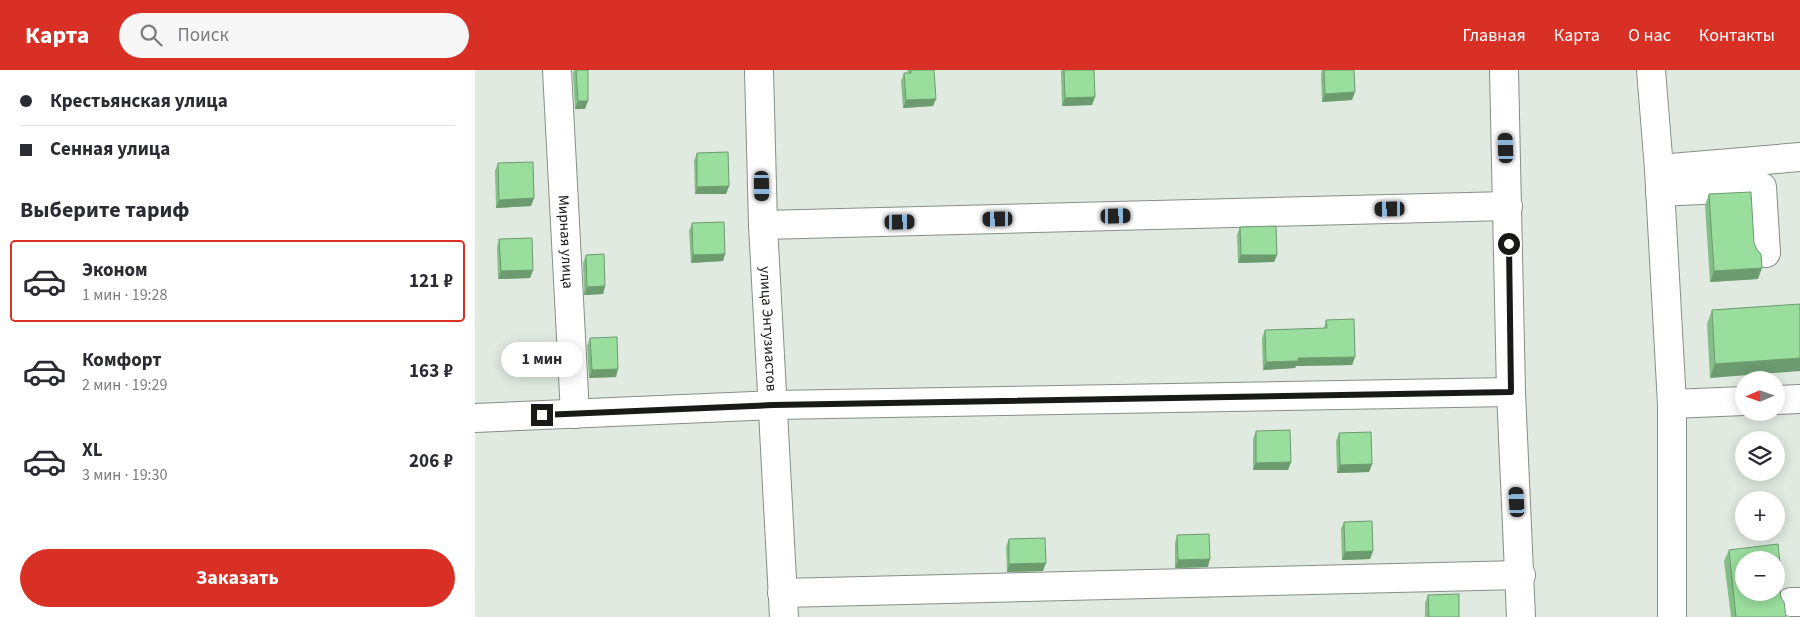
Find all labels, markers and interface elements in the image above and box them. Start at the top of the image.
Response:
search box [119,13,469,58]
text: Карта [25,18,89,53]
icon: search [137,21,165,49]
text: Поиск [177,22,229,49]
text: Главная [1463,23,1526,48]
text: Карта [1554,23,1600,48]
text: О нас [1628,23,1671,48]
text: Контакты [1699,23,1775,48]
text: Крестьянская улица [50,88,228,115]
car [1497,133,1514,163]
text: Сенная улица [50,136,170,163]
car [754,171,769,201]
text: Выберите тариф [20,194,190,226]
street label: Мирная улица [553,194,578,289]
car [1374,201,1405,217]
car [1100,208,1131,224]
car [982,211,1013,227]
car [884,214,915,230]
route start [1498,233,1520,255]
text: Эконом [82,257,148,284]
icon: car [22,259,67,304]
street label: улица Энтузиастов [754,266,782,392]
text: 121 ₽ [409,268,453,295]
text: 1 мин · 19:28 [82,284,168,306]
callout: 1 мин [501,342,583,378]
text: Комфорт [82,347,162,374]
text: 1 мин [522,348,562,370]
icon: car [22,349,67,394]
text: 163 ₽ [409,358,453,385]
north arrow [1735,371,1785,421]
map controls [1735,371,1785,601]
text: 2 мин · 19:29 [82,374,168,396]
route end [531,404,553,426]
button: layers [1735,431,1785,481]
text: XL [82,437,103,464]
icon: car [22,439,67,484]
text: 206 ₽ [409,448,453,475]
text: 3 мин · 19:30 [82,464,168,486]
car [1508,487,1525,517]
button: + [1735,491,1785,541]
button: Заказать [20,549,455,607]
button: − [1735,551,1785,601]

